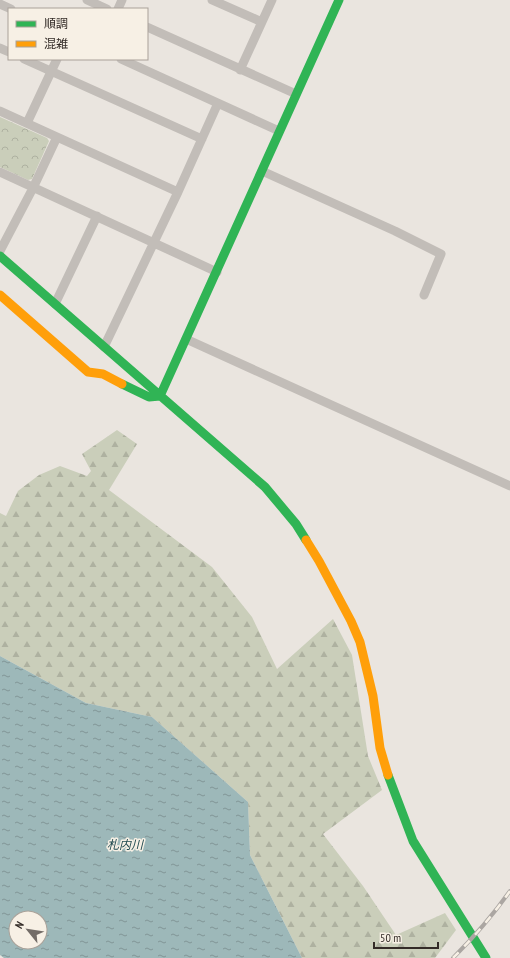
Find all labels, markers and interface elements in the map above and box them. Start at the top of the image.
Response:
legend [8,8,148,60]
text: 順調 [44,16,68,31]
text: 混雑 [44,36,68,51]
water label: 札内川 [107,837,145,852]
north arrow [8,910,48,950]
text: N [12,919,27,931]
scale bar [374,924,438,950]
text: 50 m [380,930,401,945]

